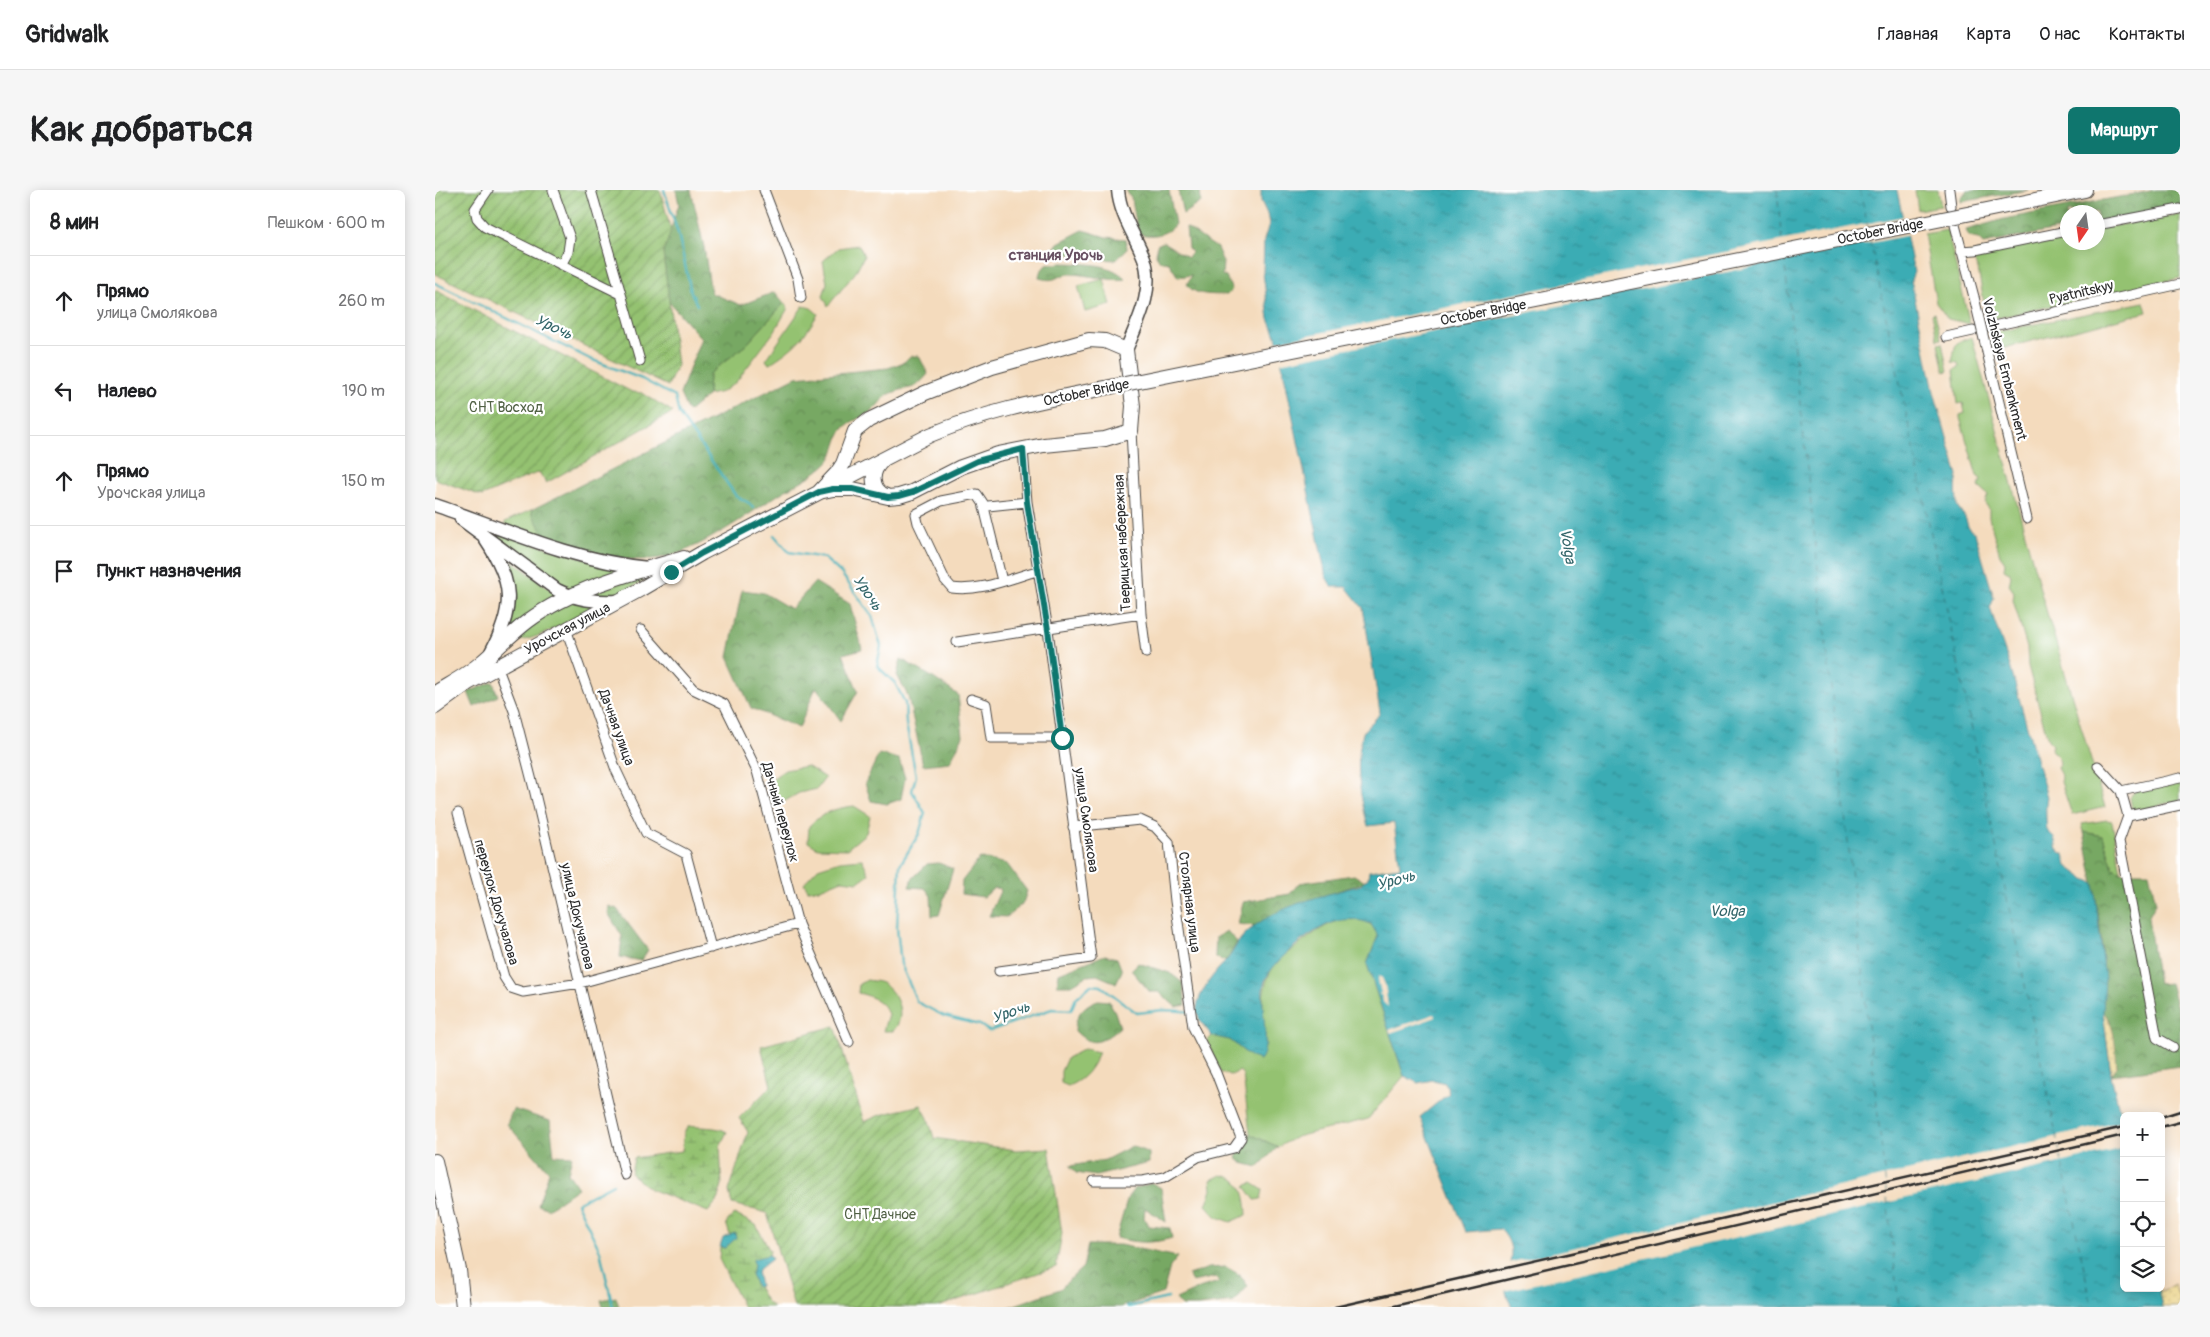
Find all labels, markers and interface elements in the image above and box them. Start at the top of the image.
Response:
text: Gridwalk [25,20,109,49]
text: Главная [1877,23,1938,46]
text: Карта [1966,23,2011,46]
text: О нас [2039,23,2081,46]
text: Контакты [2109,23,2185,46]
button: Маршрут [2068,107,2180,154]
text: Как добраться [30,108,253,152]
north arrow [2060,205,2105,250]
text: 8 мин [50,209,99,236]
text: Пешком · 600 m [268,213,385,233]
street label: October Bridge [1836,215,1925,248]
district label: станция Урочь [1008,246,1103,265]
street label: Pyatnitskyy [2047,277,2115,308]
text: Прямо [97,279,149,303]
icon: ahead [50,287,78,315]
text: 260 m [338,291,385,311]
street label: October Bridge [1439,296,1528,329]
street label: Volzhskaya Embankment [1979,296,2031,442]
text: улица Смолякова [97,303,217,323]
water label: Урочь [532,311,575,344]
street label: October Bridge [1042,375,1131,410]
icon: left [50,377,78,405]
text: Налево [97,379,157,403]
text: 190 m [342,381,385,401]
park label: СНТ Восход [469,399,543,416]
text: Прямо [97,459,149,483]
icon: ahead [50,467,78,495]
text: 150 m [341,471,385,491]
street label: Тверицкая набережная [1110,474,1135,612]
text: Урочская улица [97,483,205,503]
water label: Volga [1555,527,1580,566]
icon: arrive [50,557,78,585]
text: Пункт назначения [97,559,241,583]
route end [660,561,683,584]
water label: Урочь [849,572,886,615]
street label: Урочская улица [521,599,613,658]
street label: Дачная улица [595,686,638,768]
route start [1051,727,1074,750]
street label: Дачный переулок [758,759,803,864]
street label: улица Смолякова [1071,766,1102,873]
street label: переулок Докучалова [470,837,523,967]
street label: Столярная улица [1175,851,1204,954]
street label: улица Докучалова [557,860,598,971]
water label: Урочь [1375,866,1417,895]
water label: Volga [1709,902,1746,921]
water label: Урочь [990,997,1033,1028]
map controls [2120,1112,2165,1292]
button: + [2120,1112,2165,1157]
button: − [2120,1157,2165,1202]
button: locate [2120,1202,2165,1247]
park label: СНТ Дачное [844,1206,916,1223]
button: layers [2120,1247,2165,1292]

